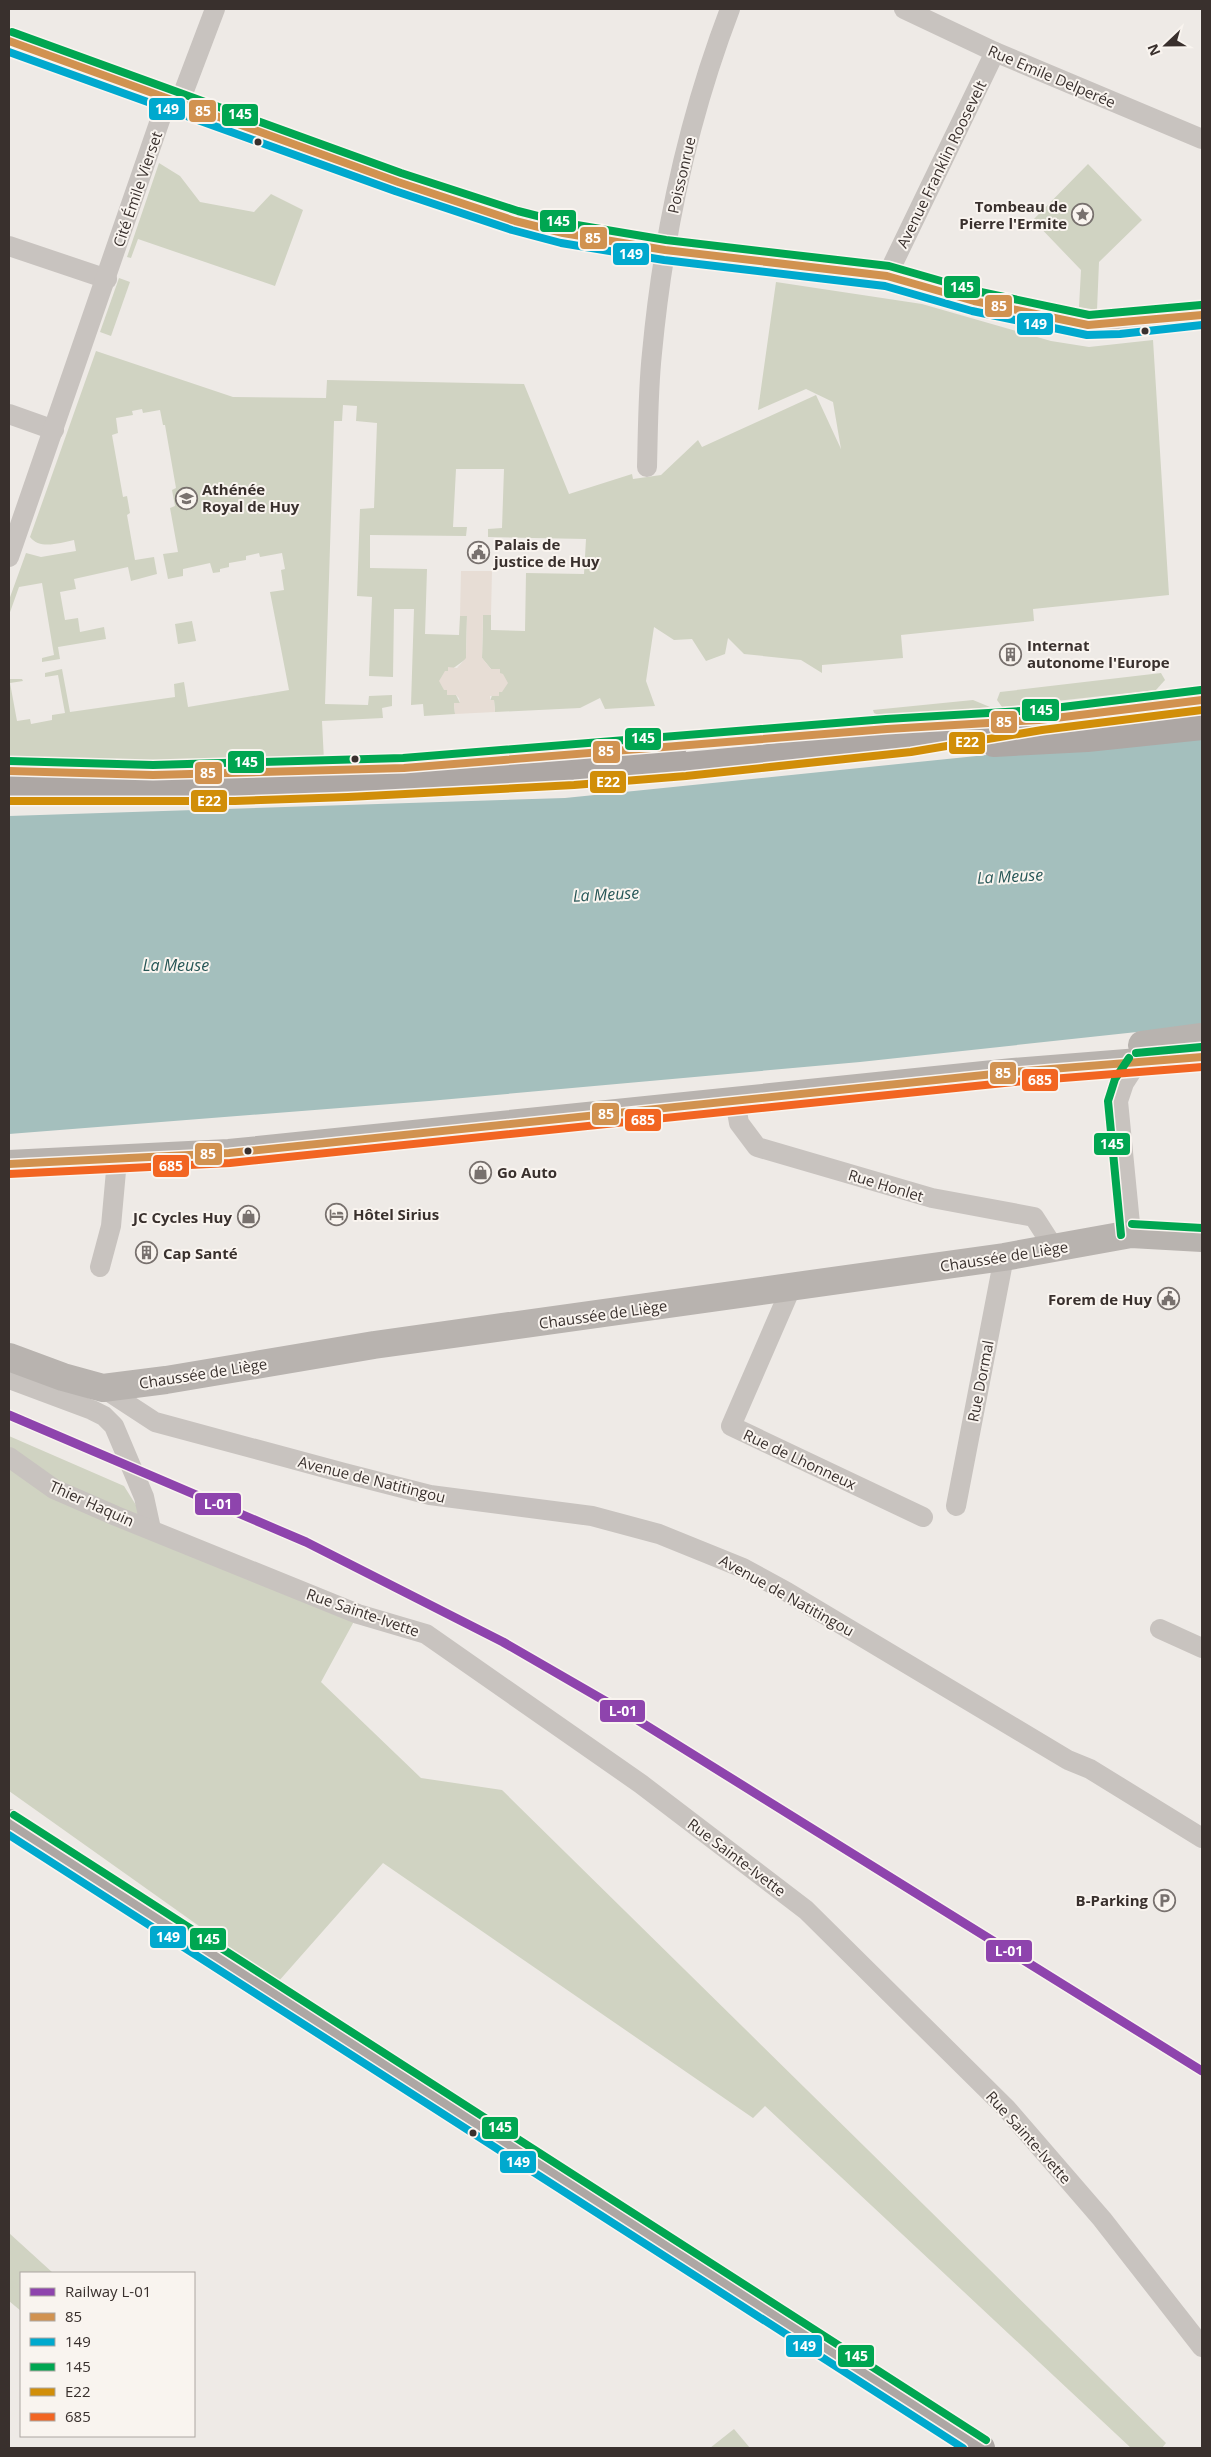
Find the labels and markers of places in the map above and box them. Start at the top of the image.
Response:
unlabelled marker [253,137,263,147]
place label: Tombeau de Pierre l'Ermite [959,196,1067,233]
place icon: Tombeau de Pierre l'Ermite [1071,203,1095,227]
unlabelled marker [1140,326,1150,336]
place label: Athénée Royal de Huy [202,479,300,516]
school or university icon: Athénée Royal de Huy [174,486,198,510]
place label: Palais de justice de Huy [493,534,600,571]
public building icon: Palais de justice de Huy [466,541,490,565]
place label: Internat autonome l'Europe [1027,635,1170,672]
building icon: Internat autonome l'Europe [999,642,1023,666]
unlabelled marker [350,754,360,764]
unlabelled marker [243,1146,253,1156]
shop icon: Go Auto [469,1160,493,1184]
place label: Go Auto [497,1162,557,1182]
hotel icon: Hôtel Sirius [325,1202,349,1226]
place label: Hôtel Sirius [353,1204,439,1224]
shop icon: JC Cycles Huy [236,1205,260,1229]
place label: JC Cycles Huy [131,1207,232,1227]
building icon: Cap Santé [135,1241,159,1265]
place label: Cap Santé [163,1243,238,1263]
public building icon: Forem de Huy [1156,1287,1180,1311]
place label: Forem de Huy [1048,1289,1152,1309]
parking icon: B-Parking [1152,1888,1176,1912]
place label: B-Parking [1076,1890,1149,1910]
unlabelled marker [468,2128,478,2138]

